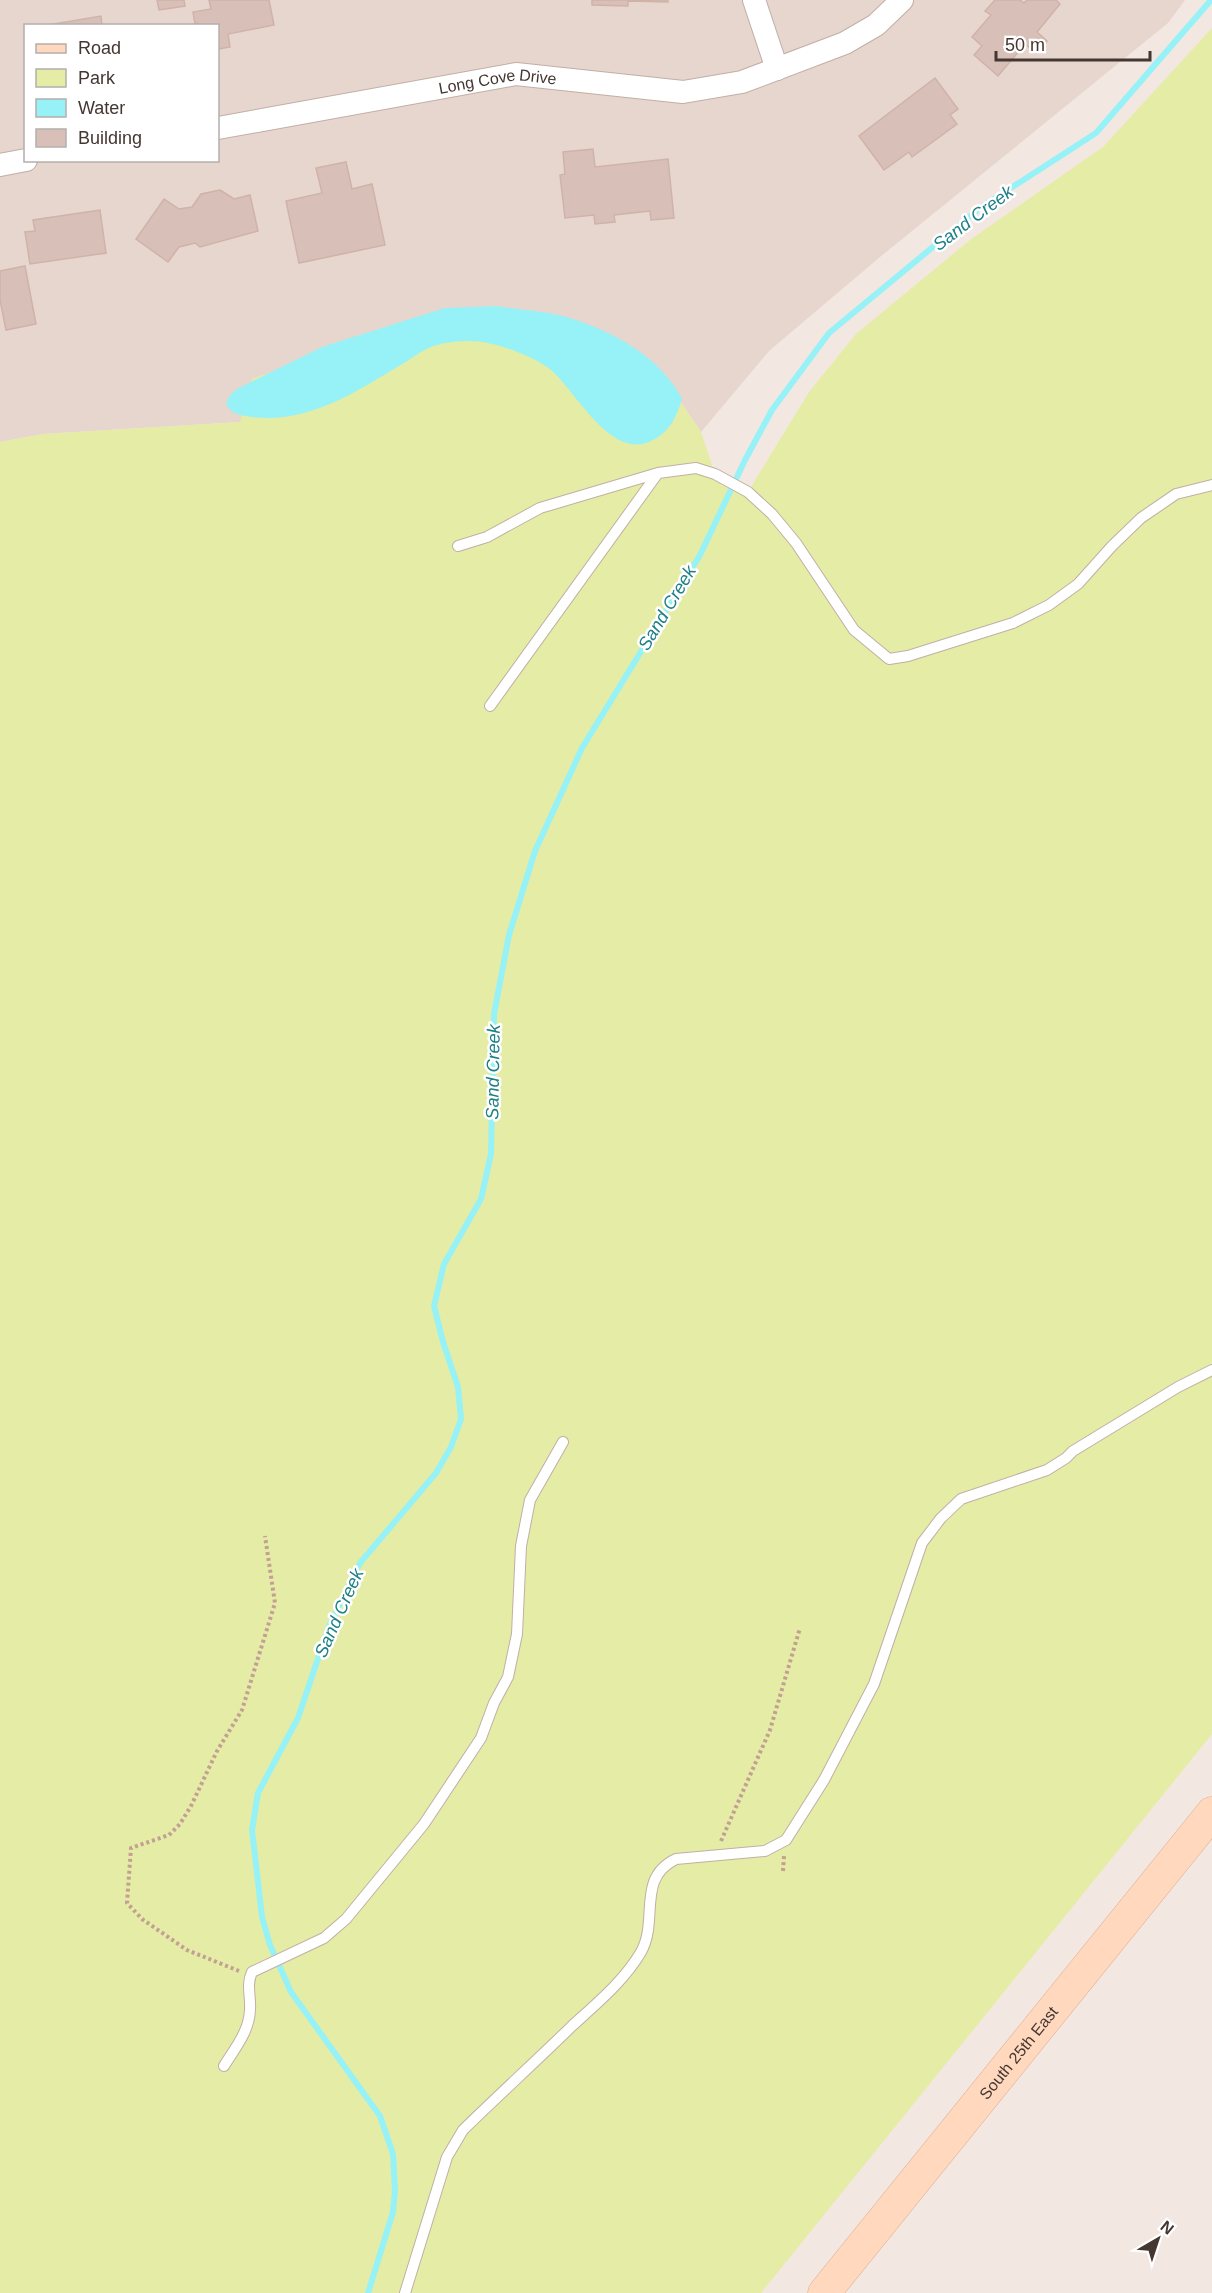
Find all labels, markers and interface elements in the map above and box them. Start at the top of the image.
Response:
legend [24,24,219,162]
scale bar [996,24,1150,62]
text: 50 m [1005,35,1045,55]
text: Road [78,38,121,58]
street label: Long Cove Drive [437,66,557,97]
text: Park [78,68,116,88]
text: Water [78,98,125,118]
text: Building [78,128,142,148]
water label: Sand Creek [929,181,1018,255]
water label: Sand Creek [634,561,701,654]
water label: Sand Creek [482,1023,504,1120]
water label: Sand Creek [311,1565,368,1660]
street label: South 25th East [976,2003,1061,2103]
north arrow [1128,2209,1188,2269]
text: N [1157,2217,1177,2238]

